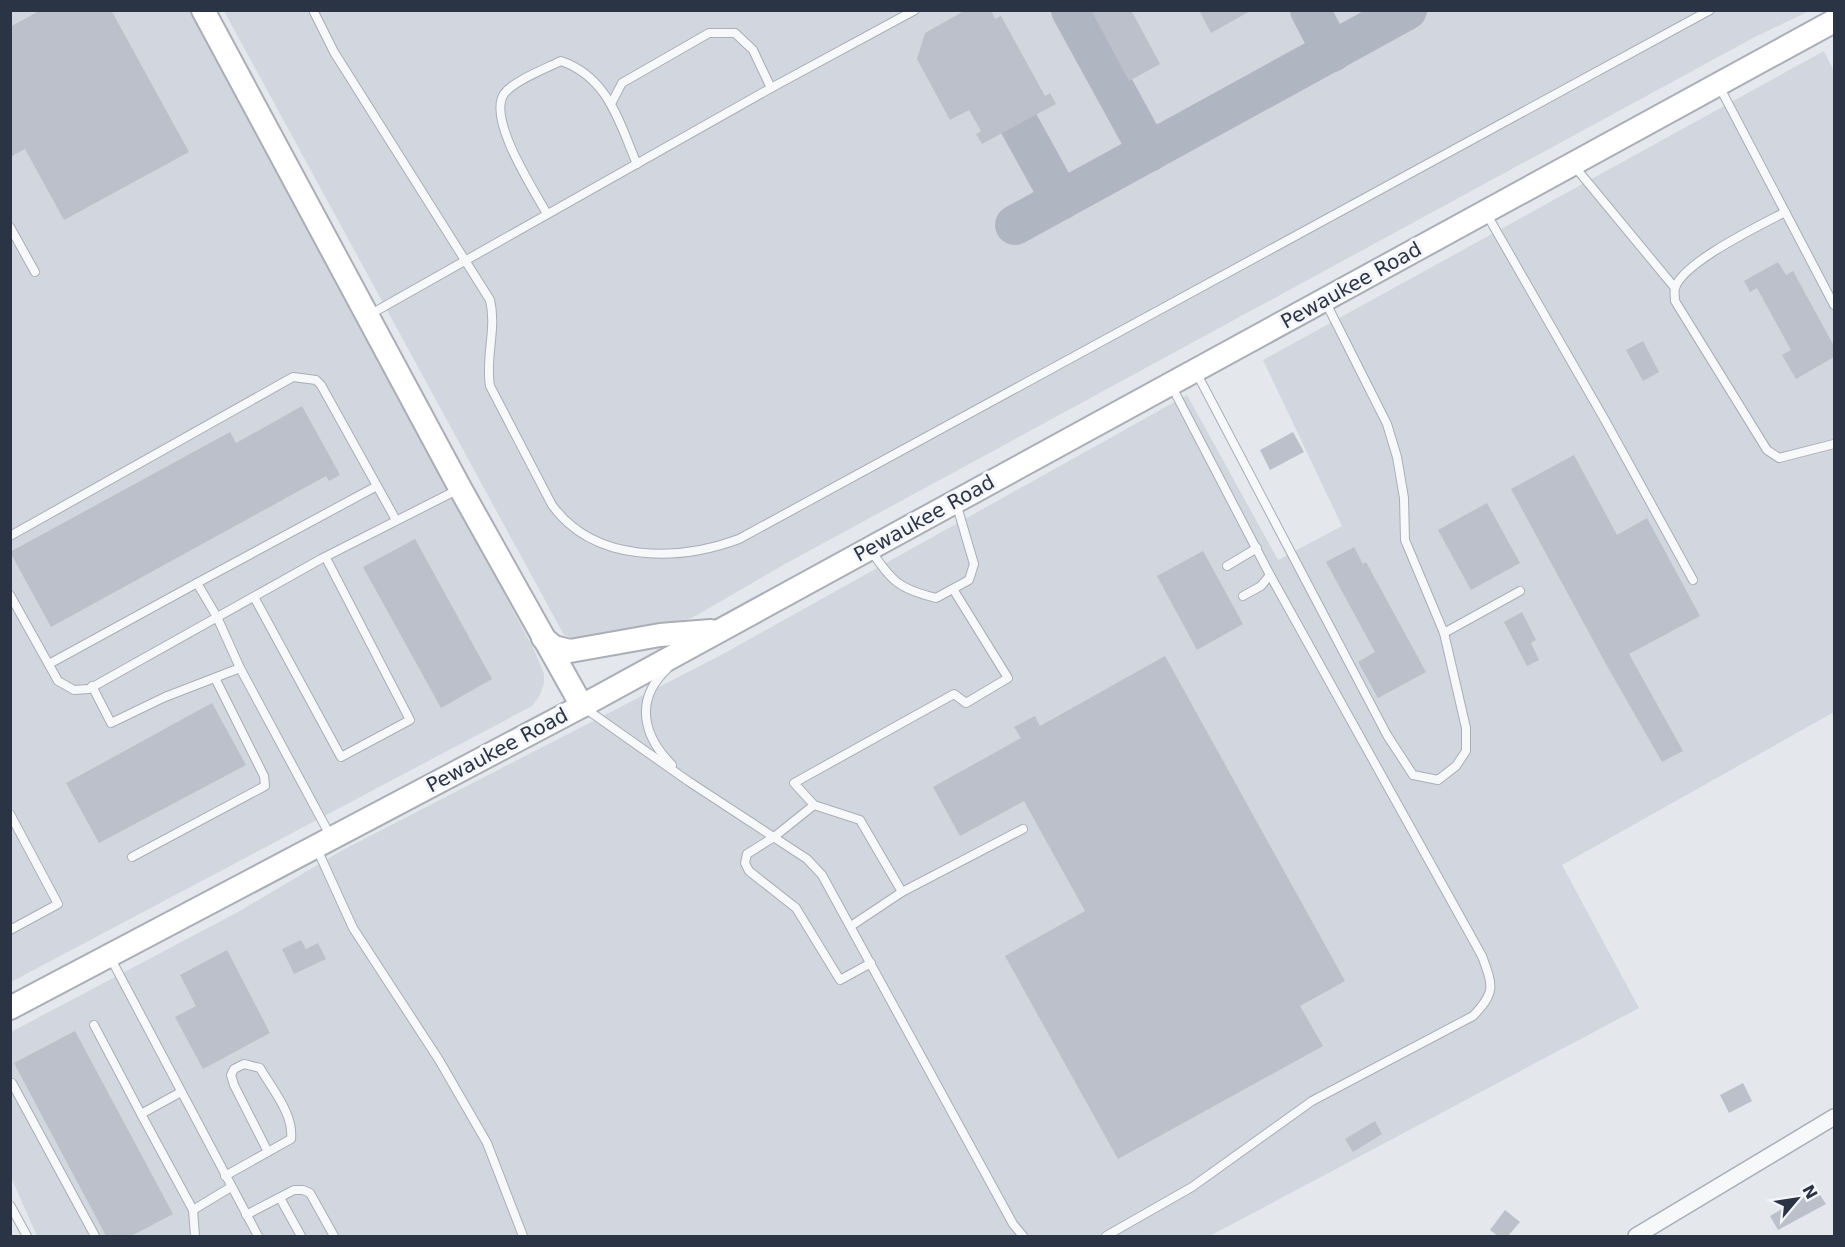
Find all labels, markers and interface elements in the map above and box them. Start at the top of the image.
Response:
street label: Pewaukee Road [1277,236,1425,334]
street label: Pewaukee Road [850,469,998,567]
street label: Pewaukee Road [422,703,572,797]
north arrow [1767,1169,1827,1229]
text: N [1798,1182,1821,1202]

